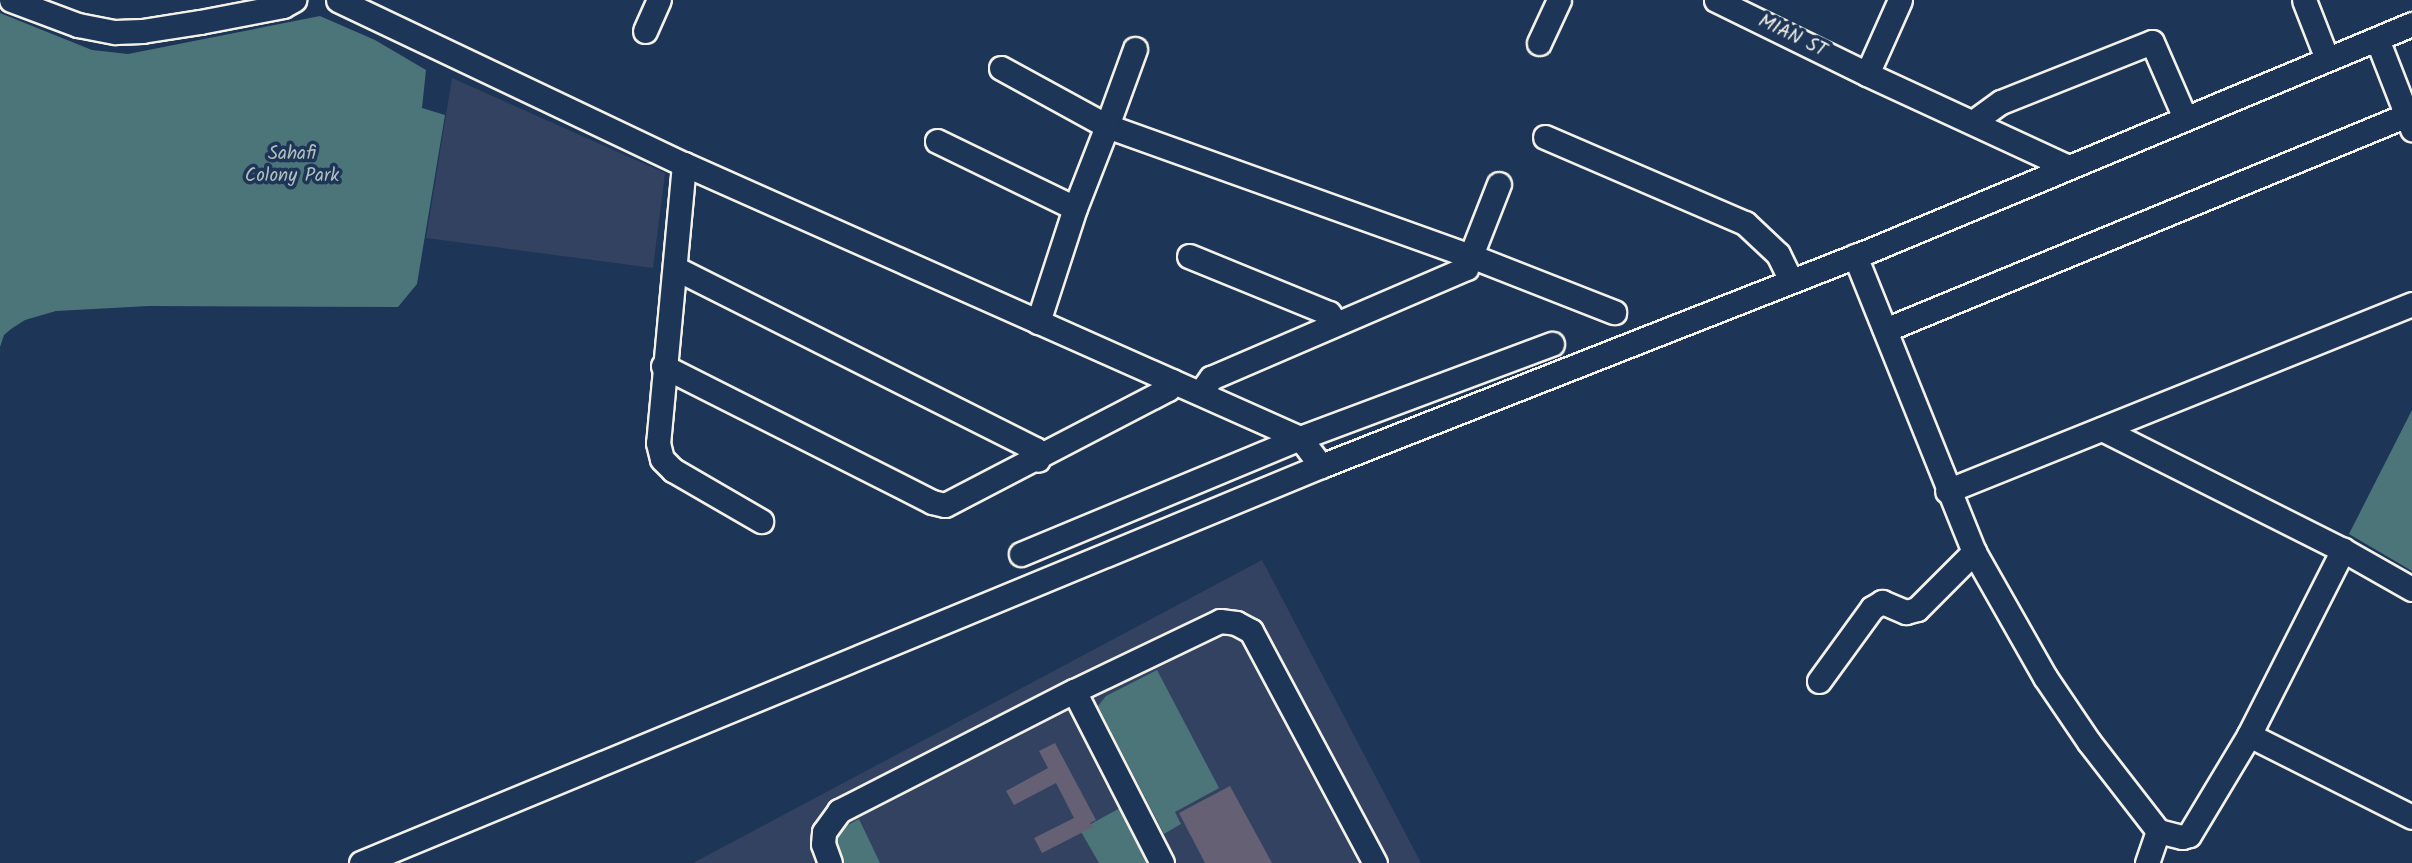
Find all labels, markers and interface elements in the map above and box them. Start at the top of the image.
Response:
street label: MIAN ST [1754,11,1830,63]
park label: Sahafi Colony Park [245,144,339,188]

